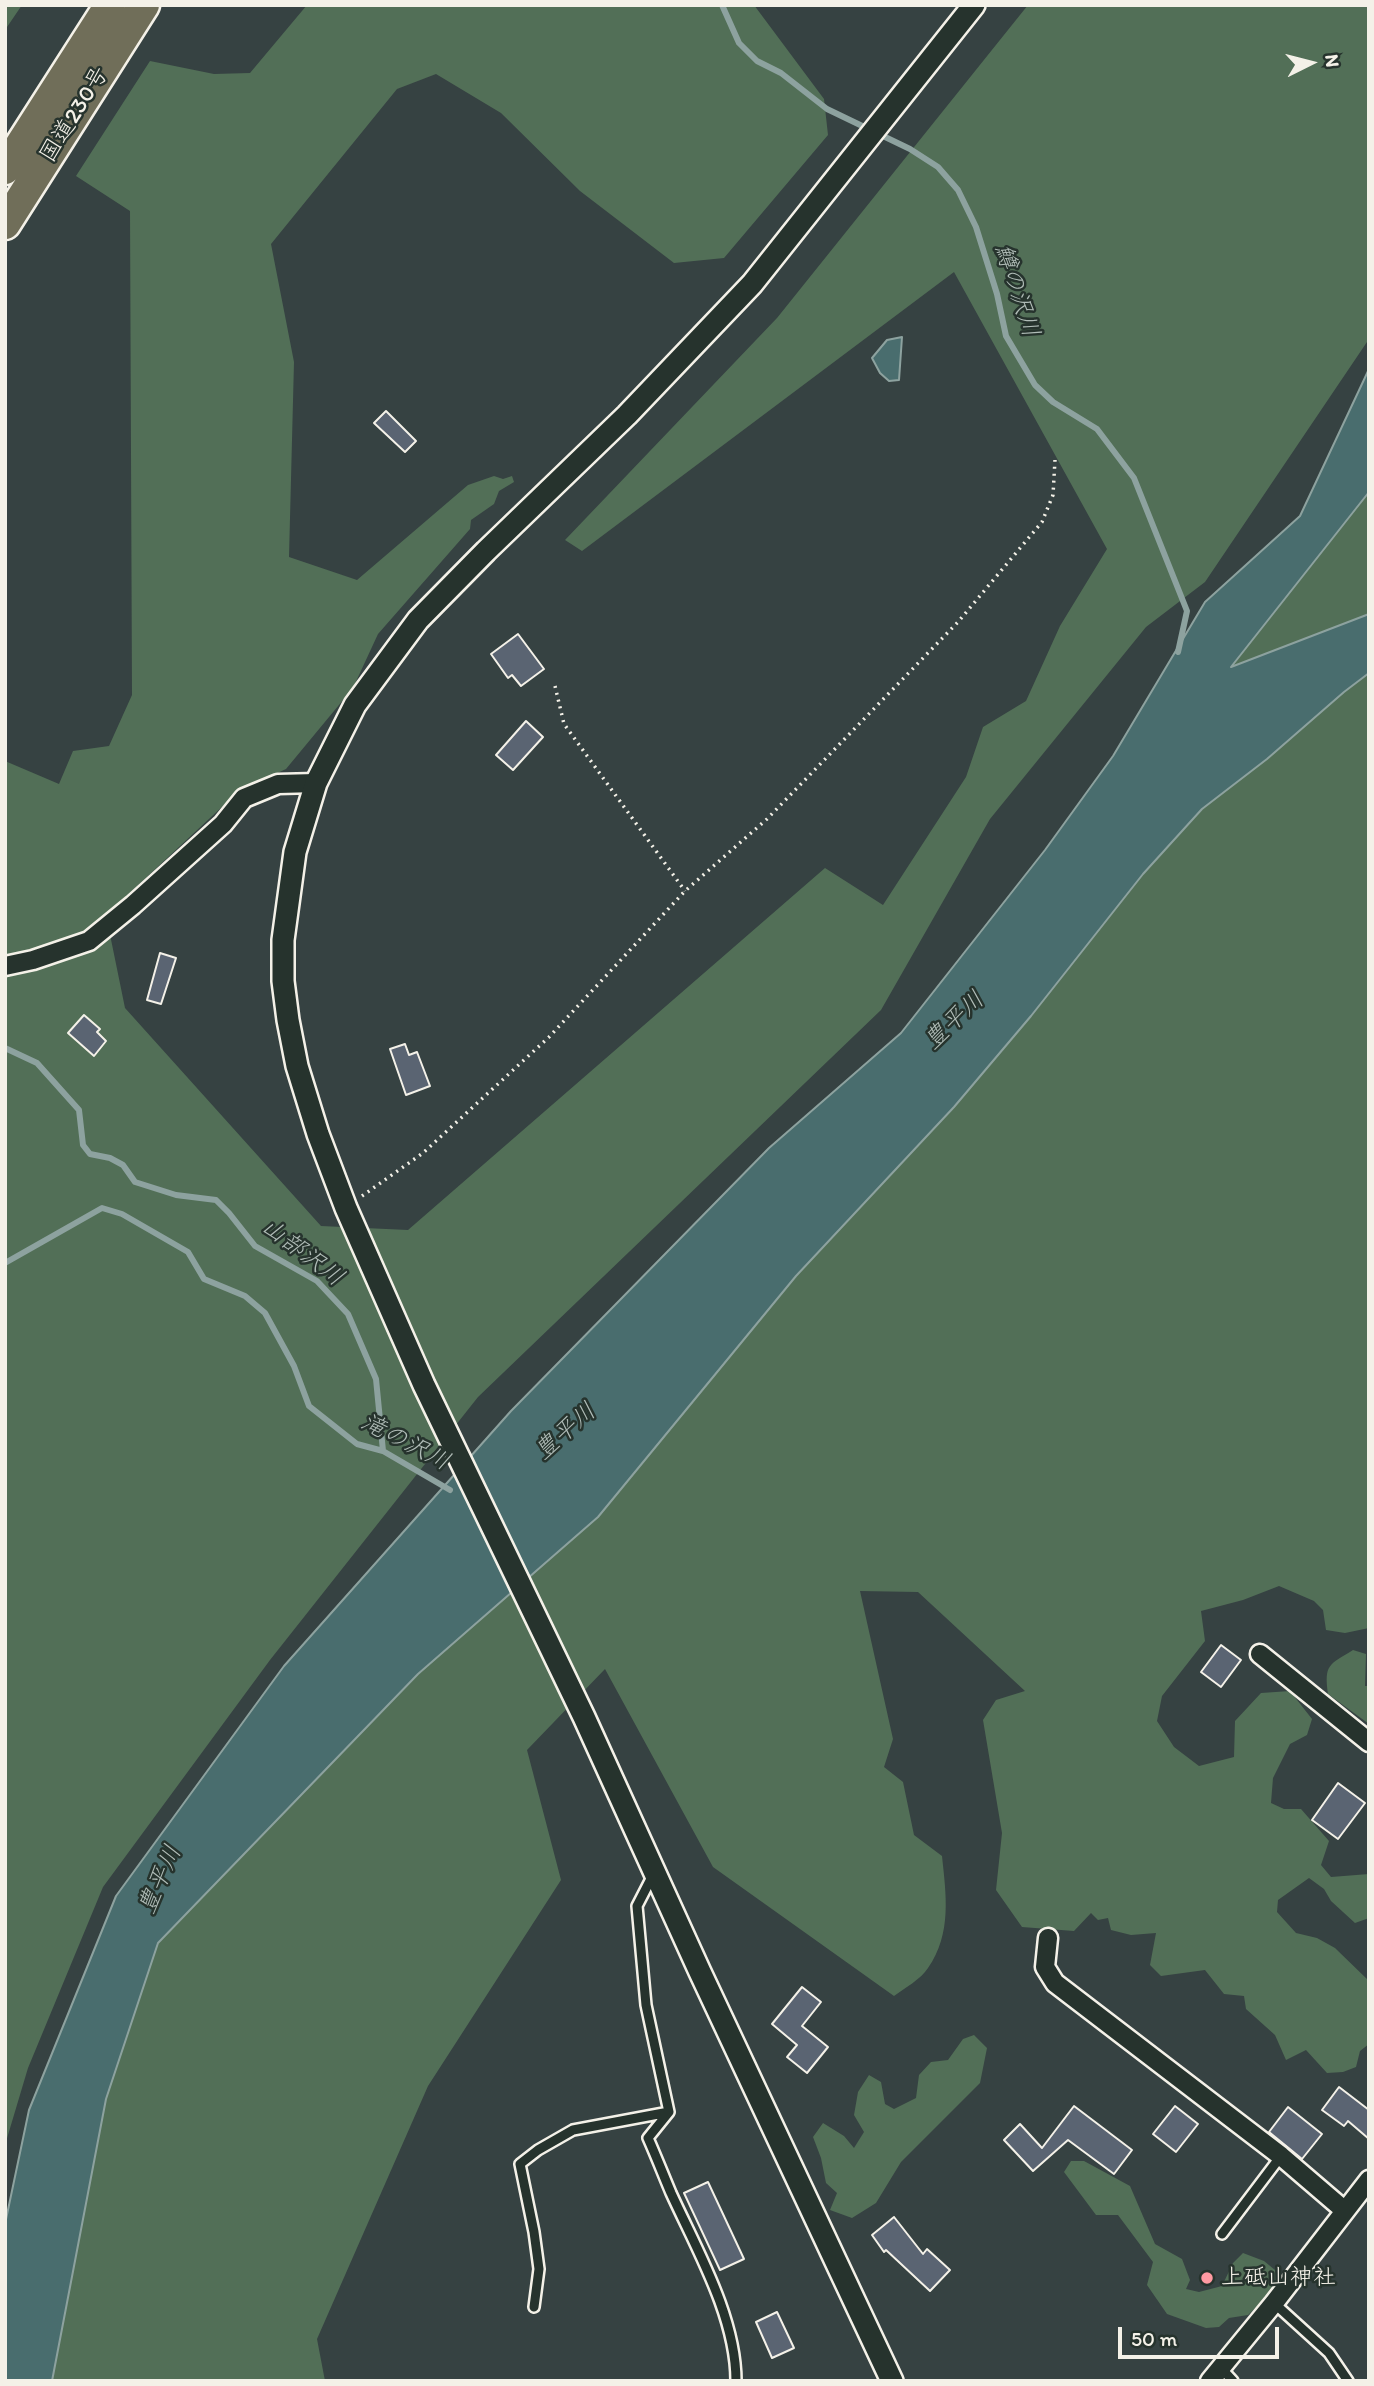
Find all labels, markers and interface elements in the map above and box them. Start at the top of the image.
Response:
north arrow [1276,28,1346,98]
text: N [1320,53,1344,68]
street label: 国道230号 [35,62,115,168]
water label: 鱒の沢川 [987,241,1045,341]
water label: 豊平川 [919,986,991,1056]
water label: 山部沢川 [255,1213,349,1293]
water label: 豊平川 [529,1398,603,1466]
water label: 滝の沢川 [356,1408,454,1478]
water label: 豊平川 [133,1841,189,1919]
place label: 上砥山神社 [1221,2264,1336,2292]
marker: 上砥山神社 [1199,2270,1215,2286]
scale bar [1122,2312,1283,2356]
text: 50 m [1131,2326,1177,2351]

